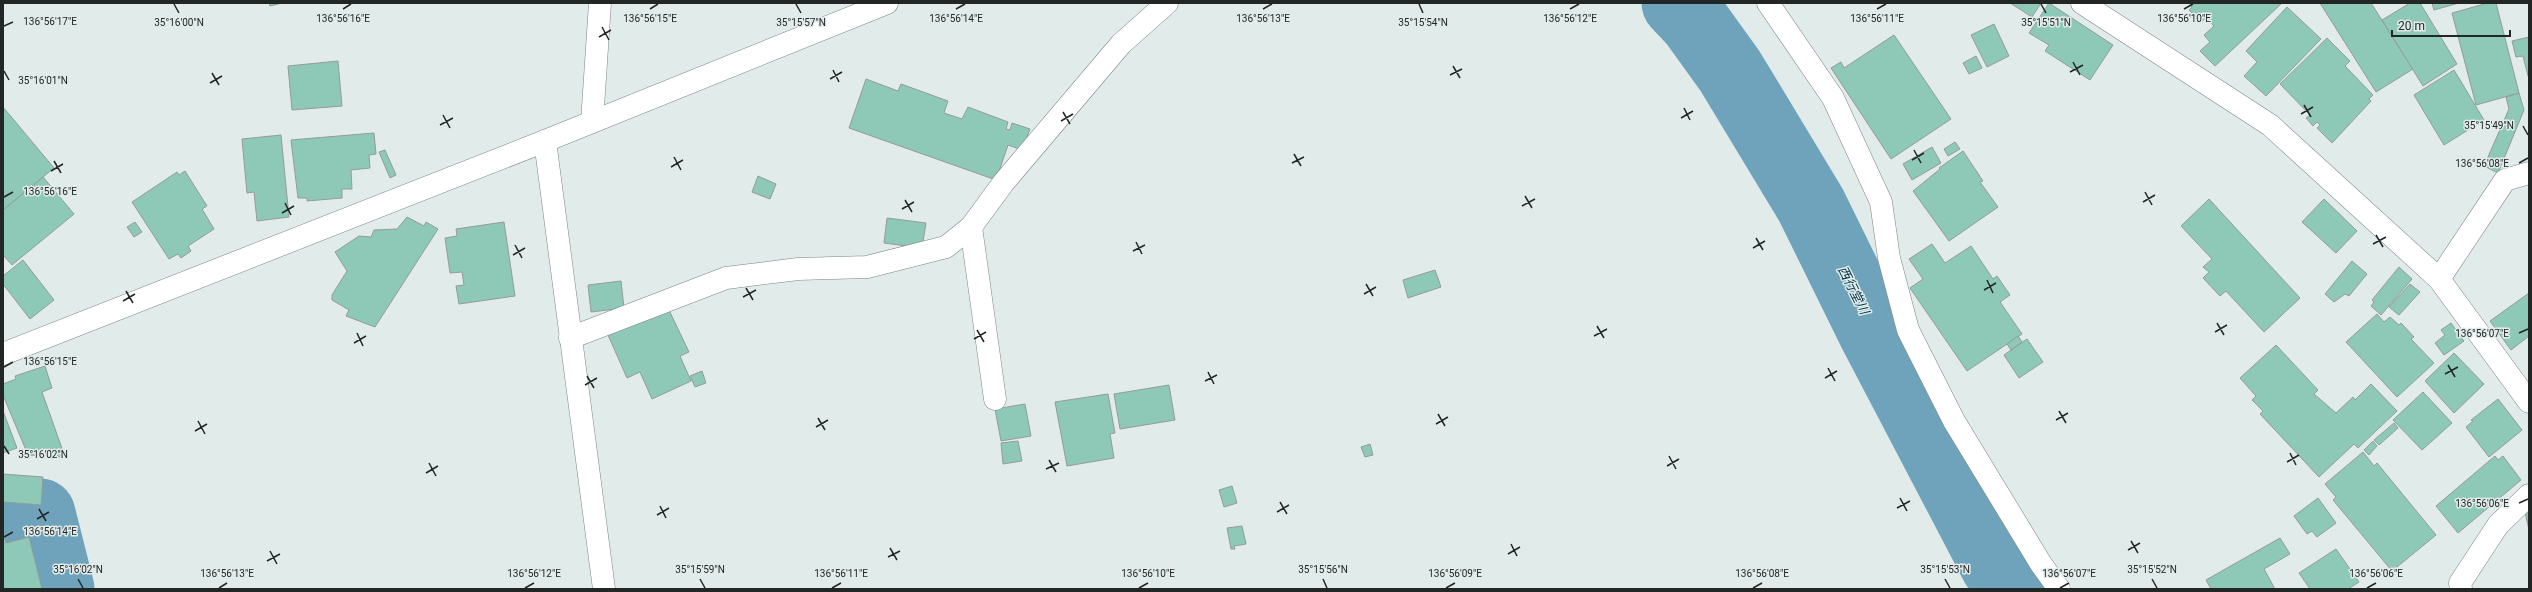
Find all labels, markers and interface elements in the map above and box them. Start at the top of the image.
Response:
scale bar [2392,12,2510,38]
text: 136°56'16"E [316,13,370,24]
text: 136°56'15"E [623,13,677,24]
text: 136°56'14"E [929,13,983,24]
text: 136°56'13"E [1236,13,1290,24]
text: 136°56'12"E [1543,13,1597,24]
text: 136°56'11"E [1850,13,1904,24]
text: 136°56'10"E [2157,13,2211,24]
text: 136°56'17"E [23,16,77,27]
text: 35°16'00"N [154,17,204,28]
text: 35°15'57"N [776,17,826,28]
text: 35°15'54"N [1398,17,1448,28]
text: 35°15'51"N [2021,17,2071,28]
text: 20 m [2398,19,2425,33]
text: 35°16'01"N [18,75,68,86]
text: 35°15'49"N [2464,120,2514,131]
text: 136°56'08"E [2455,158,2509,169]
text: 136°56'16"E [23,186,77,197]
water label: 西行堂川 [1835,264,1873,319]
text: 136°56'07"E [2455,328,2509,339]
text: 136°56'15"E [23,356,77,367]
text: 35°16'02"N [18,449,68,460]
text: 136°56'06"E [2455,498,2509,509]
text: 136°56'14"E [23,526,77,537]
text: 35°16'02"N [53,564,103,575]
text: 35°15'59"N [675,564,725,575]
text: 35°15'56"N [1298,564,1348,575]
text: 35°15'53"N [1920,564,1970,575]
text: 35°15'52"N [2127,564,2177,575]
text: 136°56'13"E [200,568,254,579]
text: 136°56'12"E [507,568,561,579]
text: 136°56'11"E [814,568,868,579]
text: 136°56'10"E [1121,568,1175,579]
text: 136°56'09"E [1428,568,1482,579]
text: 136°56'08"E [1735,568,1789,579]
text: 136°56'07"E [2042,568,2096,579]
text: 136°56'06"E [2349,568,2403,579]

